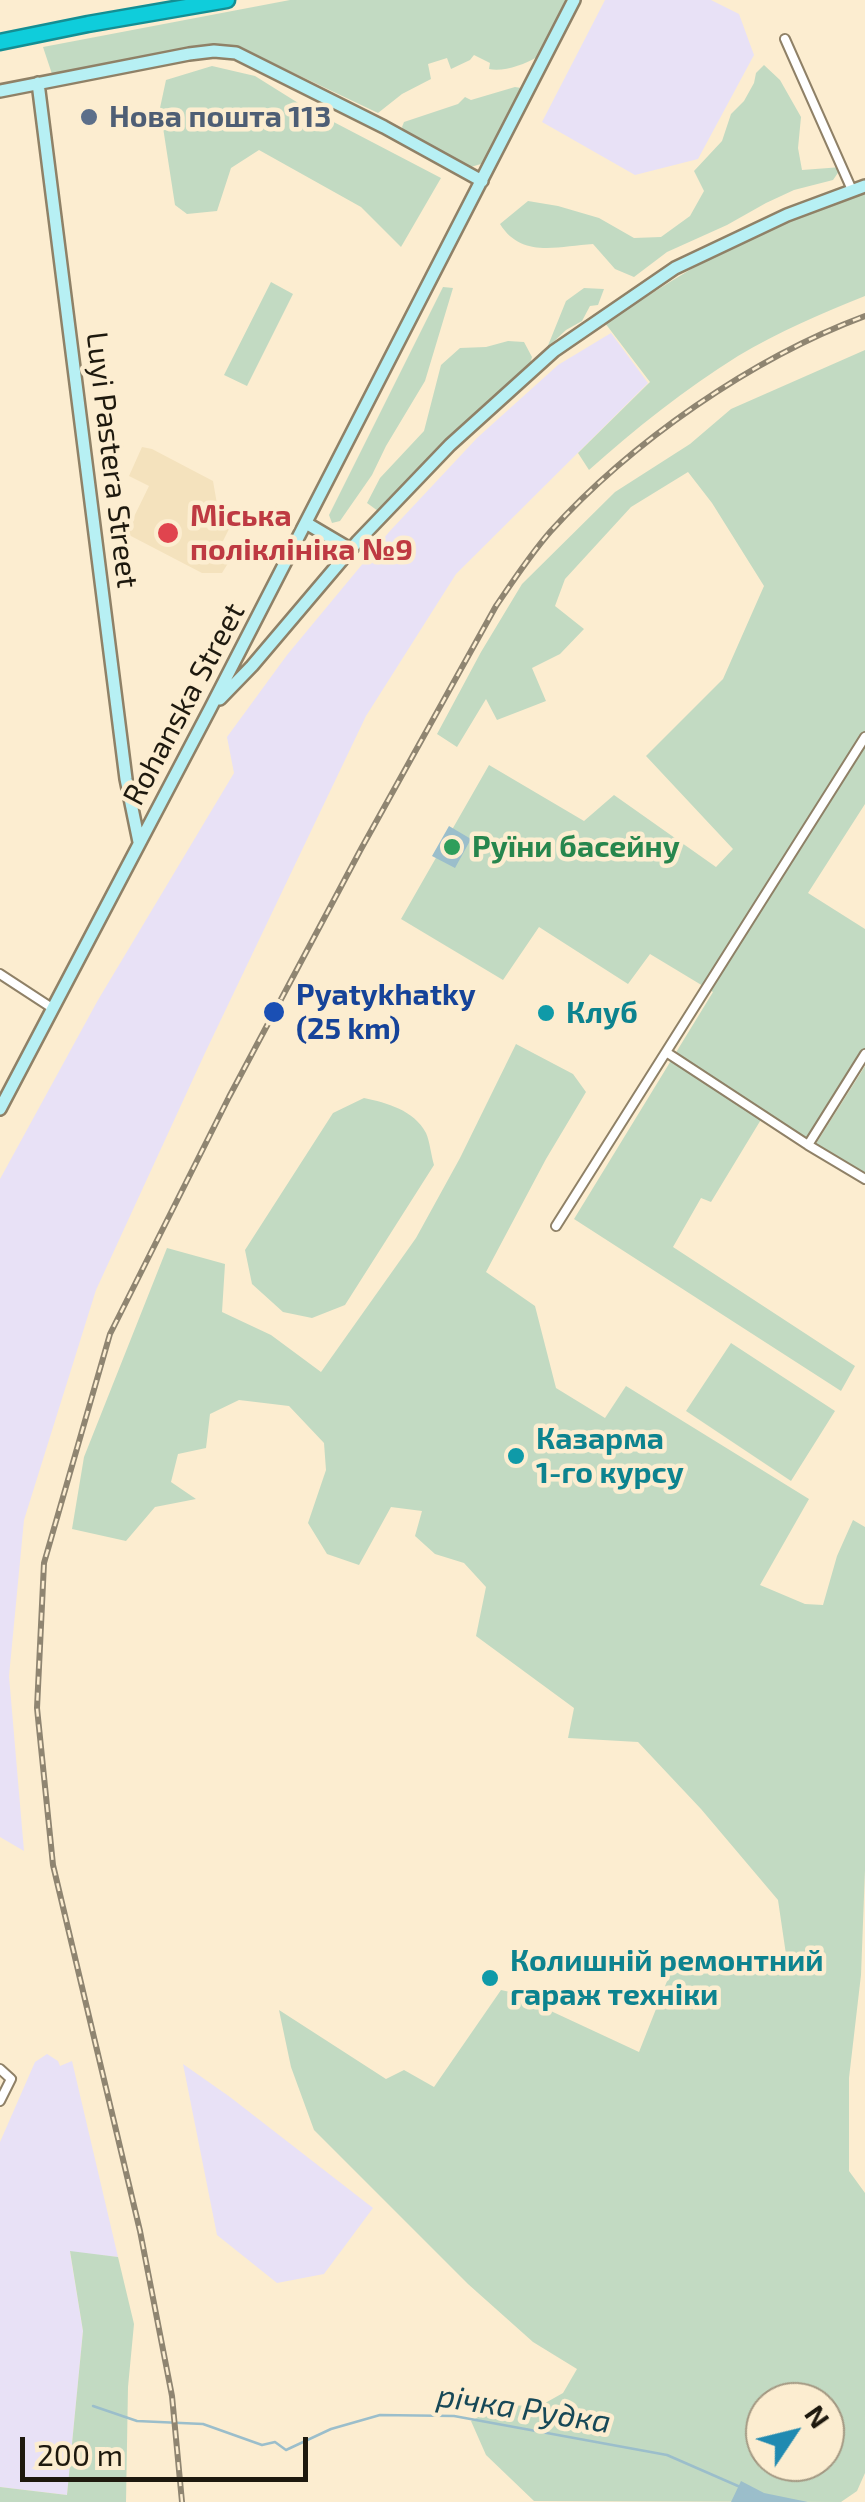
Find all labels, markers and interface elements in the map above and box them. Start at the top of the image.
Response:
place label: Нова пошта 113 [109,99,331,135]
marker: Нова пошта 113 [78,106,100,128]
street label: Luyi Pastera Street [78,330,146,590]
place label: Міська поліклініка №9 [190,498,413,568]
marker: Міська поліклініка №9 [155,520,181,546]
street label: Rohanska Street [116,597,252,811]
place label: Руїни басейну [472,829,680,865]
marker: Руїни басейну [441,836,463,858]
place label: Pyatykhatky (25 km) [296,977,476,1048]
place label: Клуб [566,995,638,1031]
marker: Pyatykhatky (25 km) [261,999,287,1025]
marker: Клуб [535,1002,557,1024]
place label: Казарма 1-го курсу [536,1421,684,1492]
marker: Казарма 1-го курсу [505,1445,527,1467]
place label: Колишній ремонтний гараж техніки [510,1943,824,2014]
marker: Колишній ремонтний гараж техніки [479,1967,501,1989]
water label: річка Рудка [434,2376,614,2442]
north arrow [745,2382,845,2482]
text: N [798,2398,838,2434]
scale bar [25,2417,312,2479]
text: 200 m [37,2436,123,2472]

